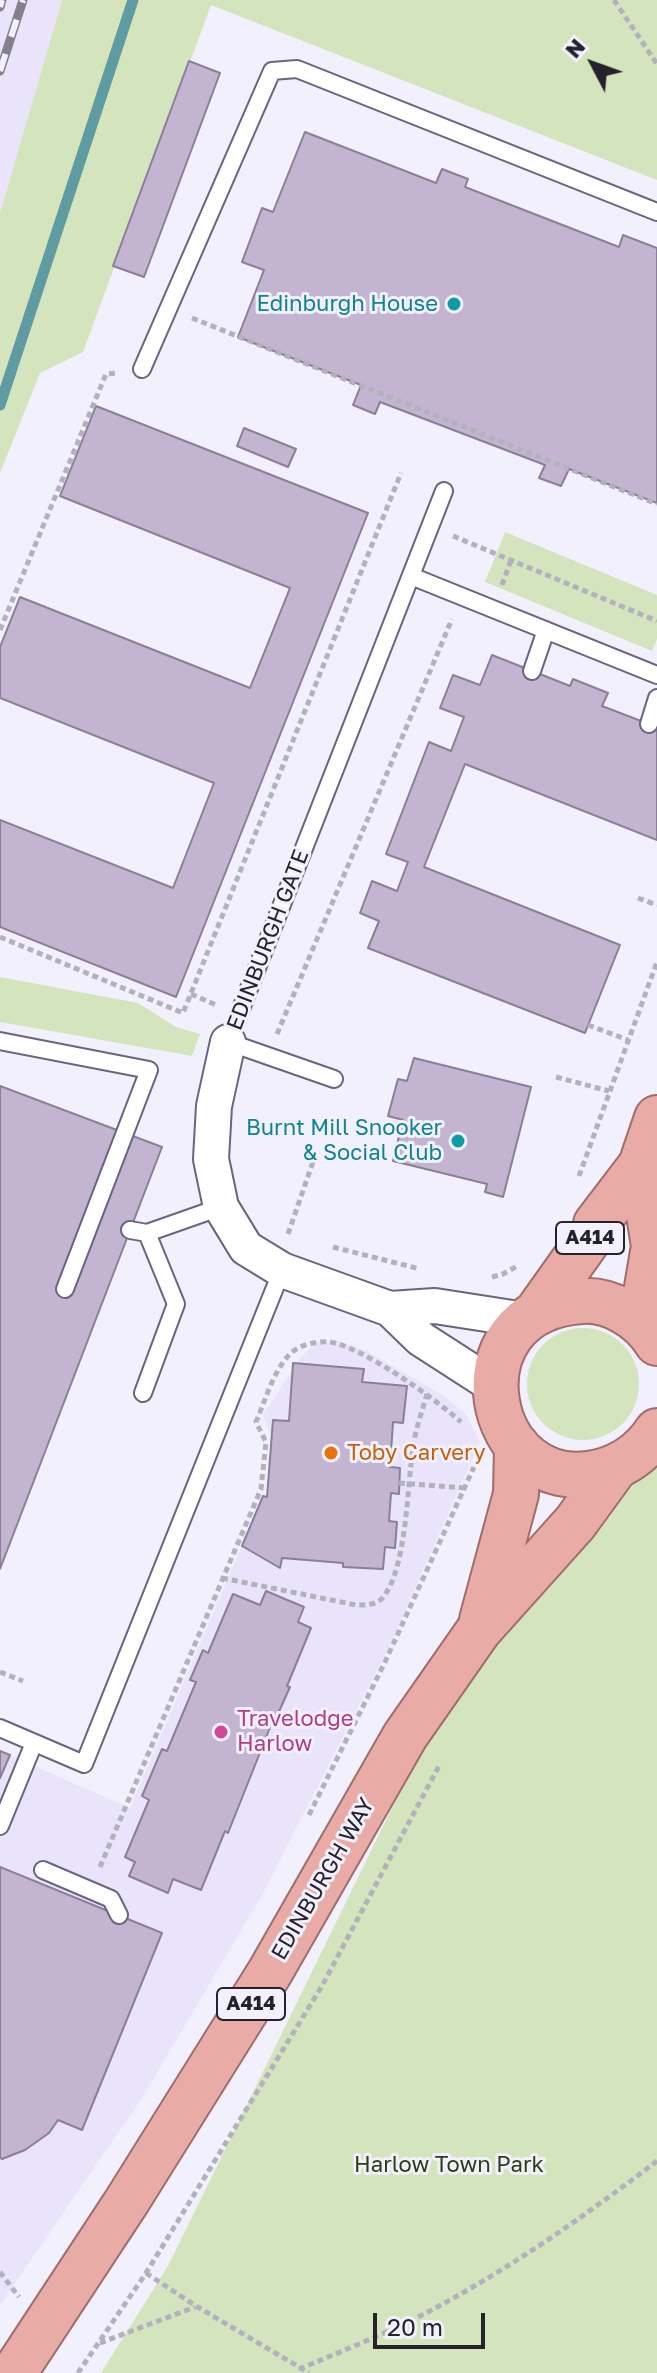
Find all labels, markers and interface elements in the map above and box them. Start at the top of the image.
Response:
north arrow [553,24,633,104]
text: N [559,33,590,63]
place label: Edinburgh House [256,291,438,317]
marker: Edinburgh House [445,295,463,313]
street label: EDINBURGH GATE [221,846,315,1034]
place label: Burnt Mill Snooker & Social Club [246,1115,442,1166]
marker: Burnt Mill Snooker & Social Club [449,1132,467,1150]
road number: A414 [556,1222,624,1254]
place label: Toby Carvery [347,1440,486,1466]
marker: Toby Carvery [322,1444,340,1462]
place label: Travelodge Harlow [237,1706,353,1758]
marker: Travelodge Harlow [212,1723,230,1741]
street label: EDINBURGH WAY [266,1793,380,1965]
road number: A414 [217,1988,285,2020]
park label: Harlow Town Park [354,2152,544,2178]
scale bar [377,2297,489,2347]
text: 20 m [387,2312,443,2341]

